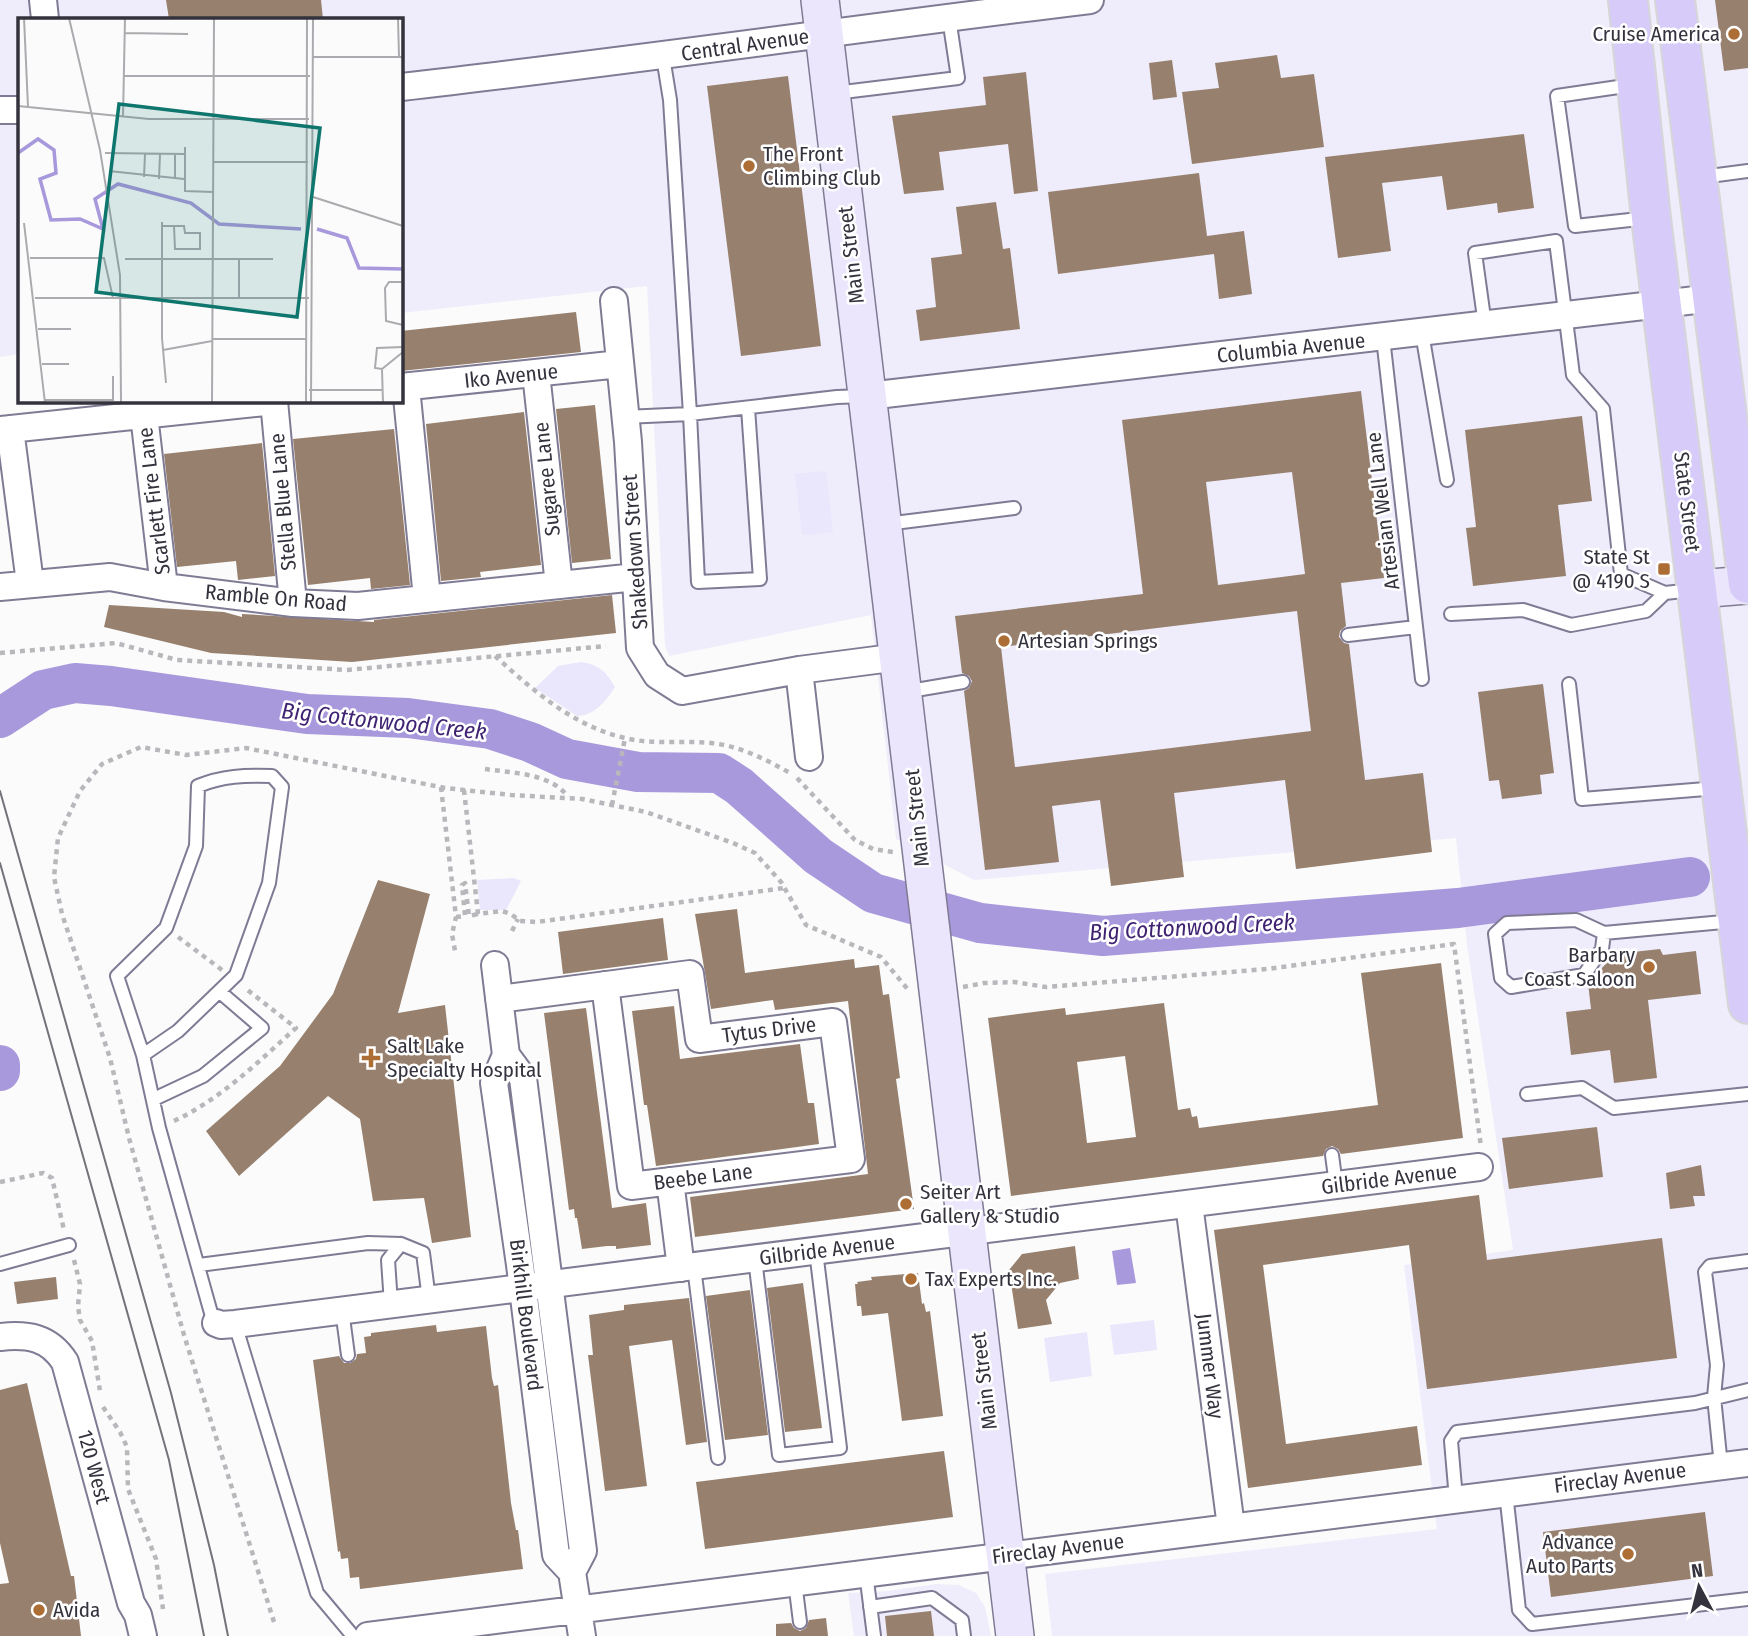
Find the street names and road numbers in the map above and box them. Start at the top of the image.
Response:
street label: Central Avenue [679,23,811,67]
street label: Main Street [832,205,870,305]
street label: Columbia Avenue [1216,327,1366,369]
street label: Iko Avenue [463,358,559,394]
street label: Sugaree Lane [528,421,566,537]
street label: Scarlett Fire Lane [132,426,176,576]
street label: Artesian Well Lane [1360,431,1406,591]
street label: Stella Blue Lane [264,432,302,572]
street label: State Street [1668,450,1706,554]
street label: Shakedown Street [617,473,653,630]
street label: Ramble On Road [204,579,348,617]
street label: Main Street [899,768,935,868]
street label: Tytus Drive [721,1011,817,1049]
street label: Beebe Lane [652,1158,754,1196]
street label: Gilbride Avenue [1320,1158,1458,1200]
street label: Gilbride Avenue [758,1229,896,1271]
street label: Birkhill Boulevard [504,1238,548,1392]
street label: Jummer Way [1191,1312,1229,1421]
street label: Main Street [965,1331,1003,1431]
street label: 120 West [72,1427,116,1507]
street label: Fireclay Avenue [1553,1457,1687,1499]
street label: Fireclay Avenue [991,1528,1125,1570]

